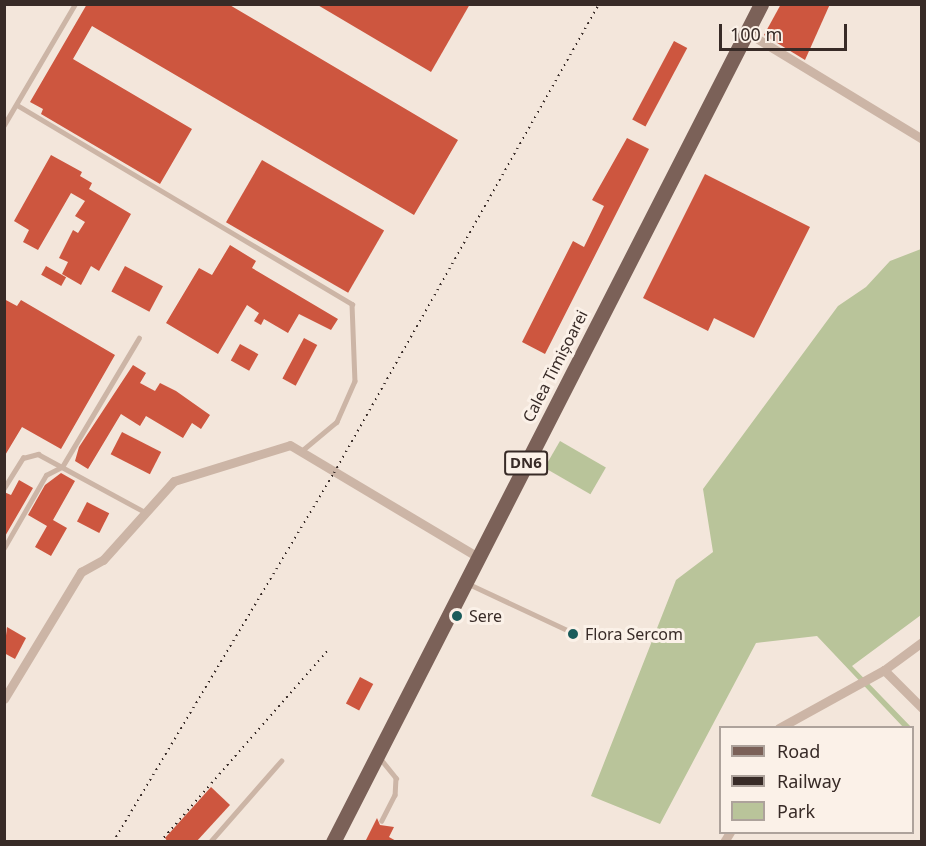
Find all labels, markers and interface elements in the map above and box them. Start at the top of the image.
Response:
scale bar [722,12,850,50]
text: 100 m [730,22,782,46]
street label: Calea Timișoarei [518,307,592,425]
road number: DN6 [504,451,548,475]
place label: Sere [469,606,502,626]
marker: Sere [450,609,464,623]
place label: Flora Sercom [585,624,683,644]
marker: Flora Sercom [566,627,580,641]
legend [719,726,914,834]
text: Road [777,739,820,763]
text: Railway [777,769,841,793]
text: Park [777,799,815,823]

